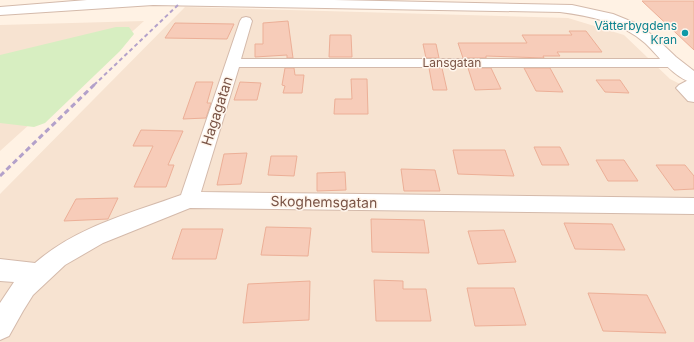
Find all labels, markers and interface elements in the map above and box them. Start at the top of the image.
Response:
place label: Vätterbygdens Kran [595,18,677,47]
marker: Vätterbygdens Kran [680,28,690,38]
street label: Lansgatan [423,55,481,70]
street label: Hagagatan [197,74,236,148]
street label: Skoghemsgatan [271,192,377,211]

